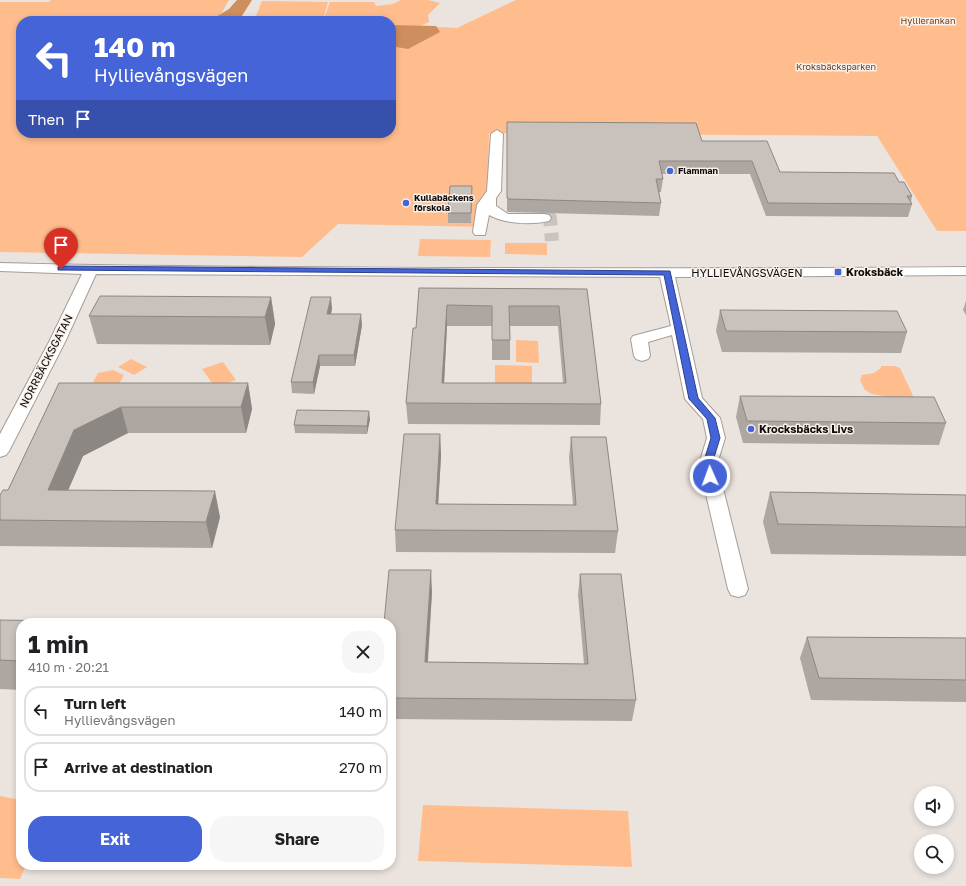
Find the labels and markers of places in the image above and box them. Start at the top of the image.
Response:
place label: Flamman [678,165,719,176]
marker: Flamman [665,166,675,176]
place label: Kullabäckens förskola [414,192,474,213]
marker: Kullabäckens förskola [401,198,411,208]
pin [44,228,78,269]
place label: Kroksbäck [846,265,904,278]
marker: Kroksbäck [833,267,843,277]
place label: Krocksbäcks Livs [759,422,853,435]
marker: Krocksbäcks Livs [746,424,756,434]

